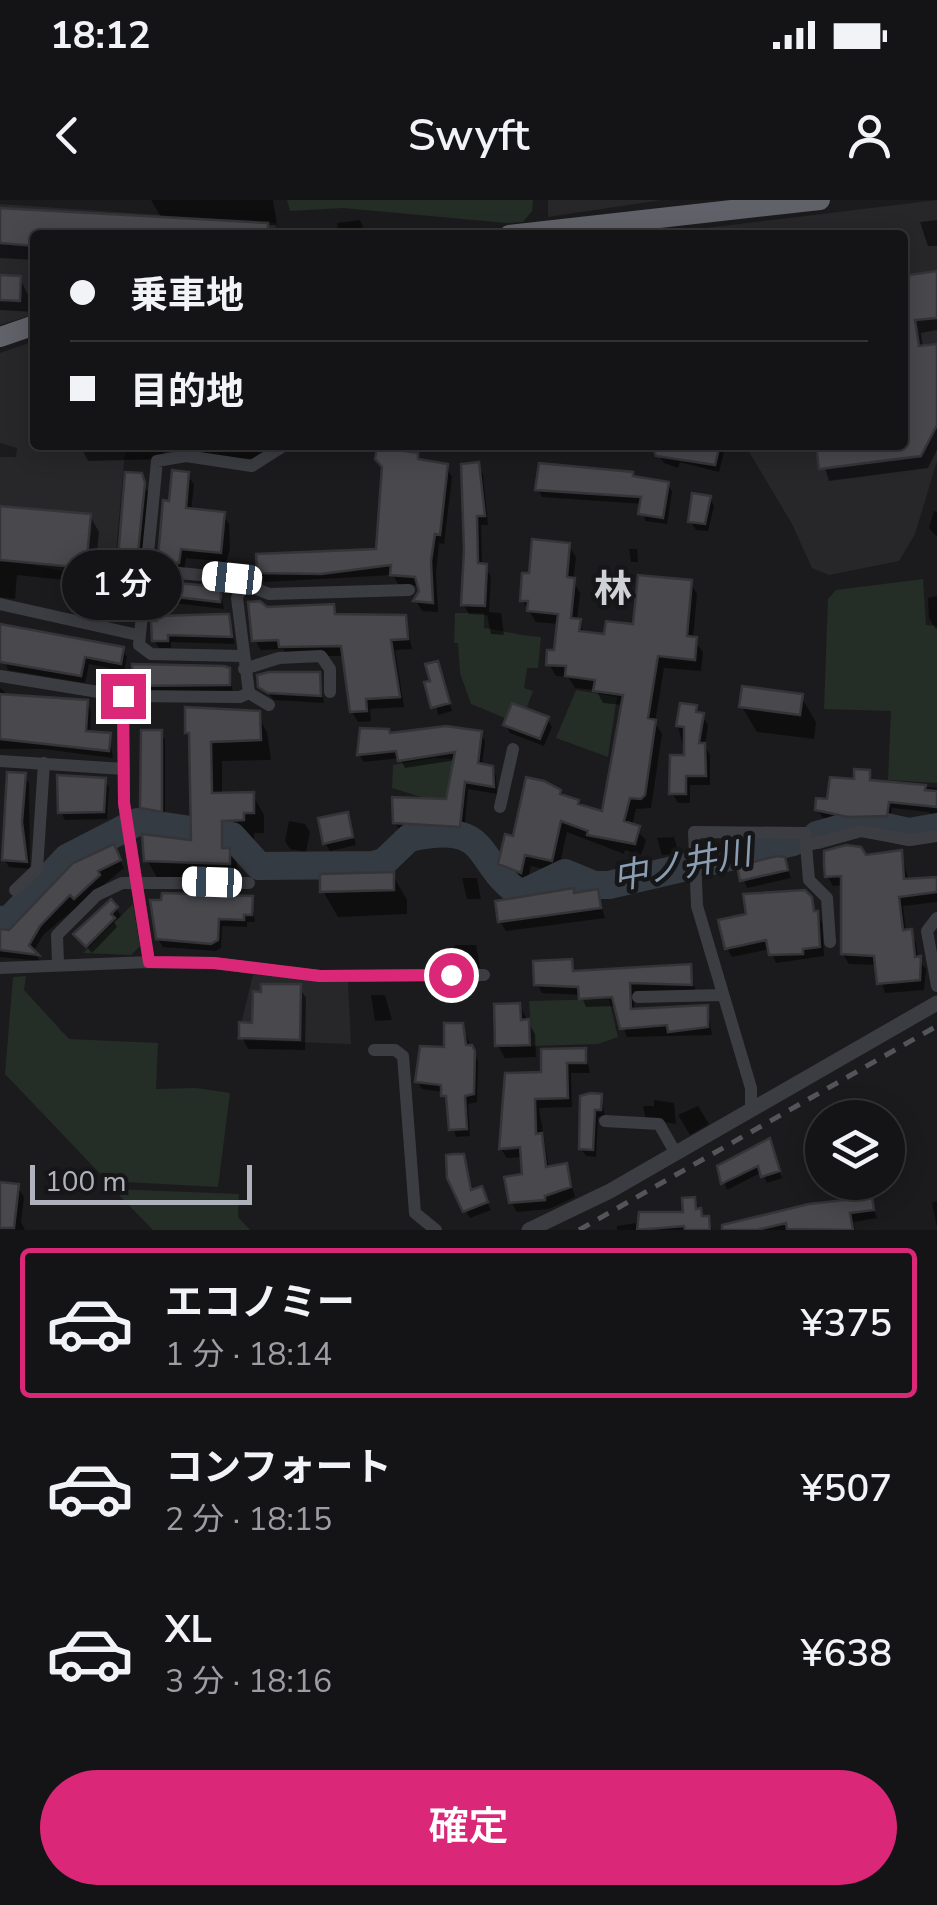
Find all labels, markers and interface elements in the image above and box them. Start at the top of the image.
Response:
text: 18:12 [50,10,151,61]
text: Swyft [408,105,529,166]
icon: back [40,108,95,163]
icon: person [842,108,897,163]
text: 乗車地 [130,270,244,321]
text: 目的地 [130,366,244,417]
callout: 1 分 [63,551,183,621]
car [201,560,263,596]
text: 1 分 [92,563,152,606]
district label: 林 [594,564,632,615]
route end [101,674,146,719]
water label: 中ノ井川 [609,828,759,901]
car [181,866,243,898]
route start [429,953,474,998]
map controls [805,1100,905,1200]
button: layers [805,1100,905,1200]
scale bar [30,1160,252,1204]
text: 100 m [45,1163,127,1201]
text: エコノミー [165,1277,355,1328]
icon: car [45,1278,135,1368]
text: ¥375 [801,1298,892,1349]
text: 1 分 · 18:14 [165,1333,332,1376]
text: コンフォート [165,1442,392,1493]
icon: car [45,1443,135,1533]
text: ¥507 [801,1463,892,1514]
text: 2 分 · 18:15 [165,1498,332,1541]
text: XL [165,1604,212,1655]
icon: car [45,1608,135,1698]
text: ¥638 [801,1628,892,1679]
text: 3 分 · 18:16 [165,1660,332,1703]
button: 確定 [40,1770,897,1885]

